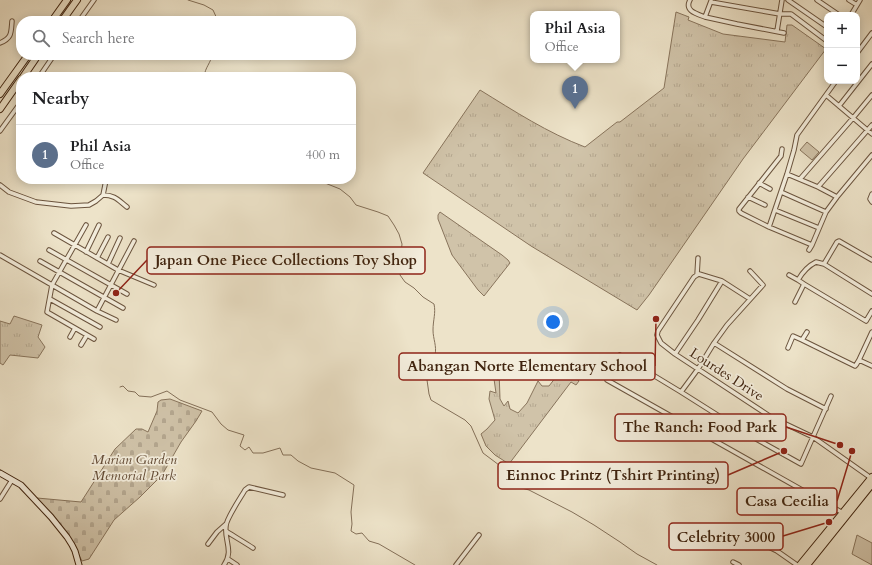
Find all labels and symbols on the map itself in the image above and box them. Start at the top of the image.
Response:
pin: 1 [562,76,588,109]
callout: Japan One Piece Collections Toy Shop [147,247,425,274]
text: Japan One Piece Collections Toy Shop [153,250,417,270]
your location [543,312,563,332]
street label: Lourdes Drive [686,343,768,406]
callout: Abangan Norte Elementary School [399,353,655,380]
text: Abangan Norte Elementary School [407,356,648,376]
callout: The Ranch: Food Park [615,414,786,441]
text: The Ranch: Food Park [623,417,778,437]
park label: Marian Garden Memorial Park [91,450,177,485]
callout: Einnoc Printz (Tshirt Printing) [498,462,728,489]
text: Einnoc Printz (Tshirt Printing) [506,465,720,485]
callout: Casa Cecilia [737,488,837,515]
text: Casa Cecilia [745,491,829,511]
callout: Celebrity 3000 [669,523,783,550]
text: Celebrity 3000 [677,527,775,547]

